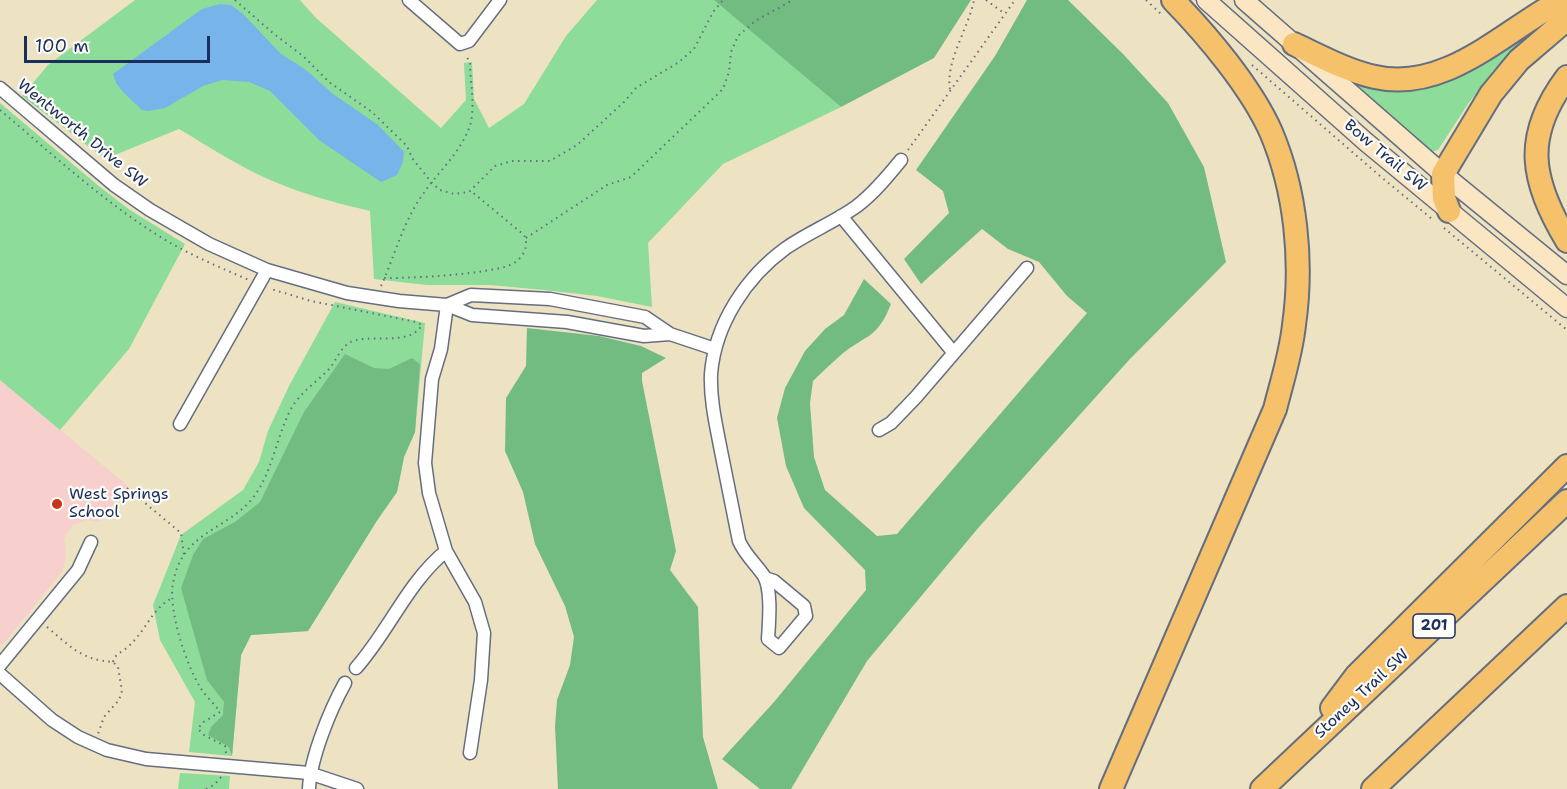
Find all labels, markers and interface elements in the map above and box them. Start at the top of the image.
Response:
scale bar [27,24,213,62]
text: 100 m [35,34,89,58]
street label: Wentworth Drive SW [13,76,151,192]
street label: Bow Trail SW [1340,116,1430,196]
place label: West Springs School [69,485,169,523]
marker: West Springs School [50,497,64,511]
road number: 201 [1413,614,1455,638]
street label: Stoney Trail SW [1311,645,1413,743]

